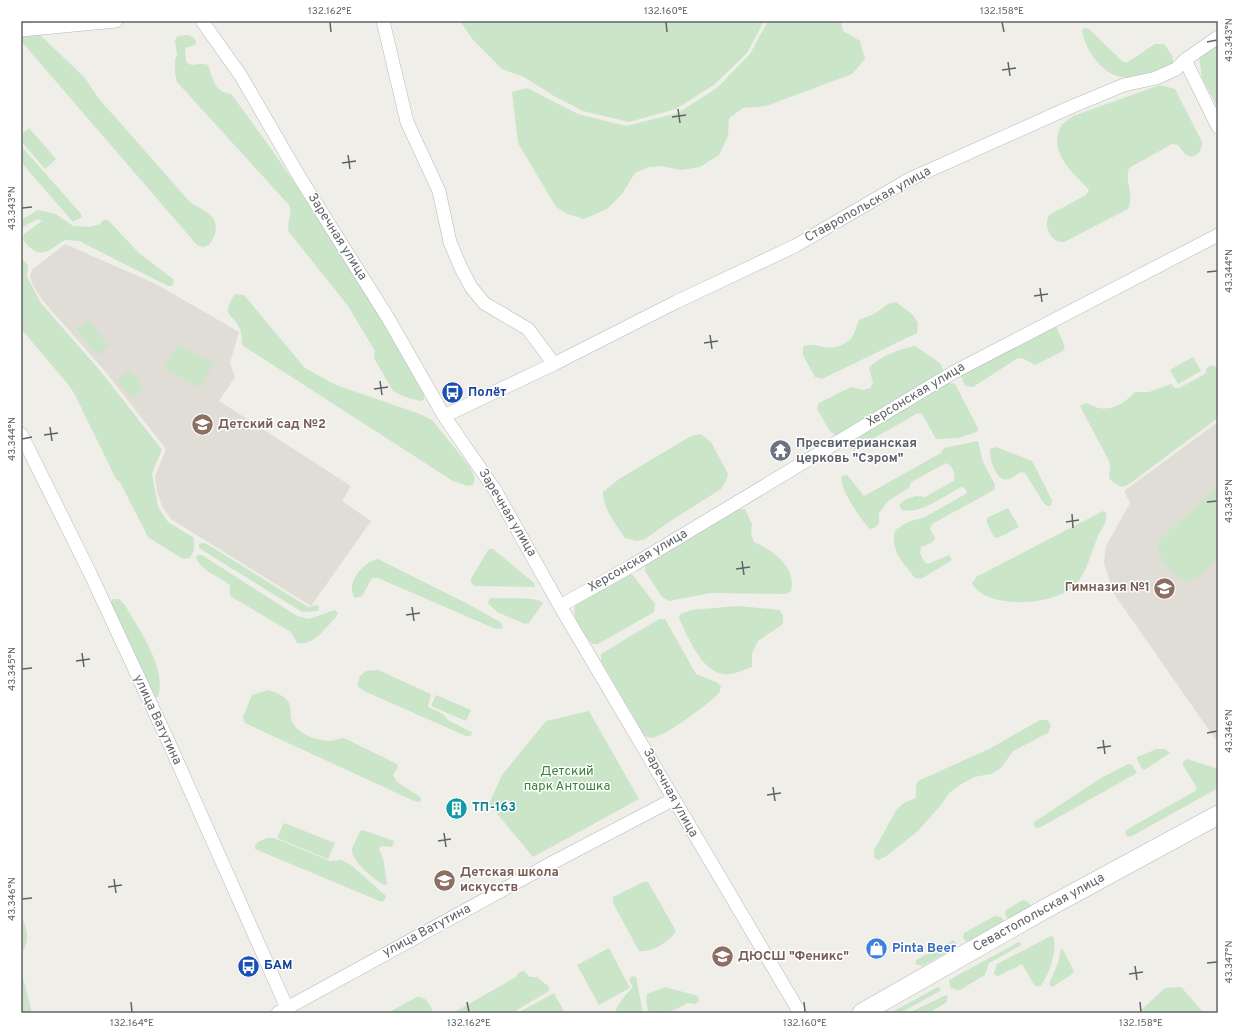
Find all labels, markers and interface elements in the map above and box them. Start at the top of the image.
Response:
text: 132.162°E [308,5,352,18]
text: 132.160°E [644,5,688,18]
text: 132.158°E [980,5,1024,18]
text: 43.343°N [1223,18,1236,62]
street label: Ставропольская улица [802,164,934,246]
text: 43.343°N [6,186,19,230]
street label: Заречная улица [304,191,370,283]
text: 43.344°N [1223,249,1236,293]
street label: Херсонская улица [864,359,968,431]
bus stop icon: Полёт [439,380,465,406]
place label: Полёт [468,385,506,401]
school or university icon: Детский сад №2 [189,412,215,438]
text: 43.344°N [6,417,19,461]
place label: Детский сад №2 [218,417,326,433]
place label: Пресвитерианская церковь "Сэром" [796,436,917,467]
temple icon: Пресвитерианская церковь "Сэром" [767,438,793,464]
street label: Заречная улица [474,466,540,560]
text: 43.345°N [1223,479,1236,523]
street label: Херсонская улица [585,526,691,596]
school or university icon: Гимназия №1 [1152,575,1178,601]
place label: Гимназия №1 [1065,580,1150,596]
text: 43.345°N [6,647,19,691]
street label: улица Ватутина [129,672,185,768]
text: 43.346°N [1223,709,1236,753]
street label: Заречная улица [639,746,701,840]
park label: Детский парк Антошка [524,764,610,795]
building icon: ТП-163 [443,795,469,821]
place label: ТП-163 [472,800,516,816]
place label: Детская школа искусств [460,865,559,896]
school or university icon: Детская школа искусств [431,867,457,893]
street label: Севастопольская улица [970,870,1108,956]
text: 43.346°N [6,877,19,921]
street label: улица Ватутина [380,901,474,961]
shop icon: Pinta Beer [863,936,889,962]
place label: Pinta Beer [892,941,957,957]
text: 43.347°N [1223,941,1236,983]
school or university icon: ДЮСШ "Феникс" [709,944,735,970]
place label: ДЮСШ "Феникс" [738,949,849,965]
bus stop icon: БАМ [235,953,261,979]
place label: БАМ [264,958,292,974]
text: 132.164°E [110,1017,154,1030]
text: 132.162°E [447,1017,491,1030]
text: 132.160°E [783,1017,827,1030]
text: 132.158°E [1119,1017,1163,1030]

